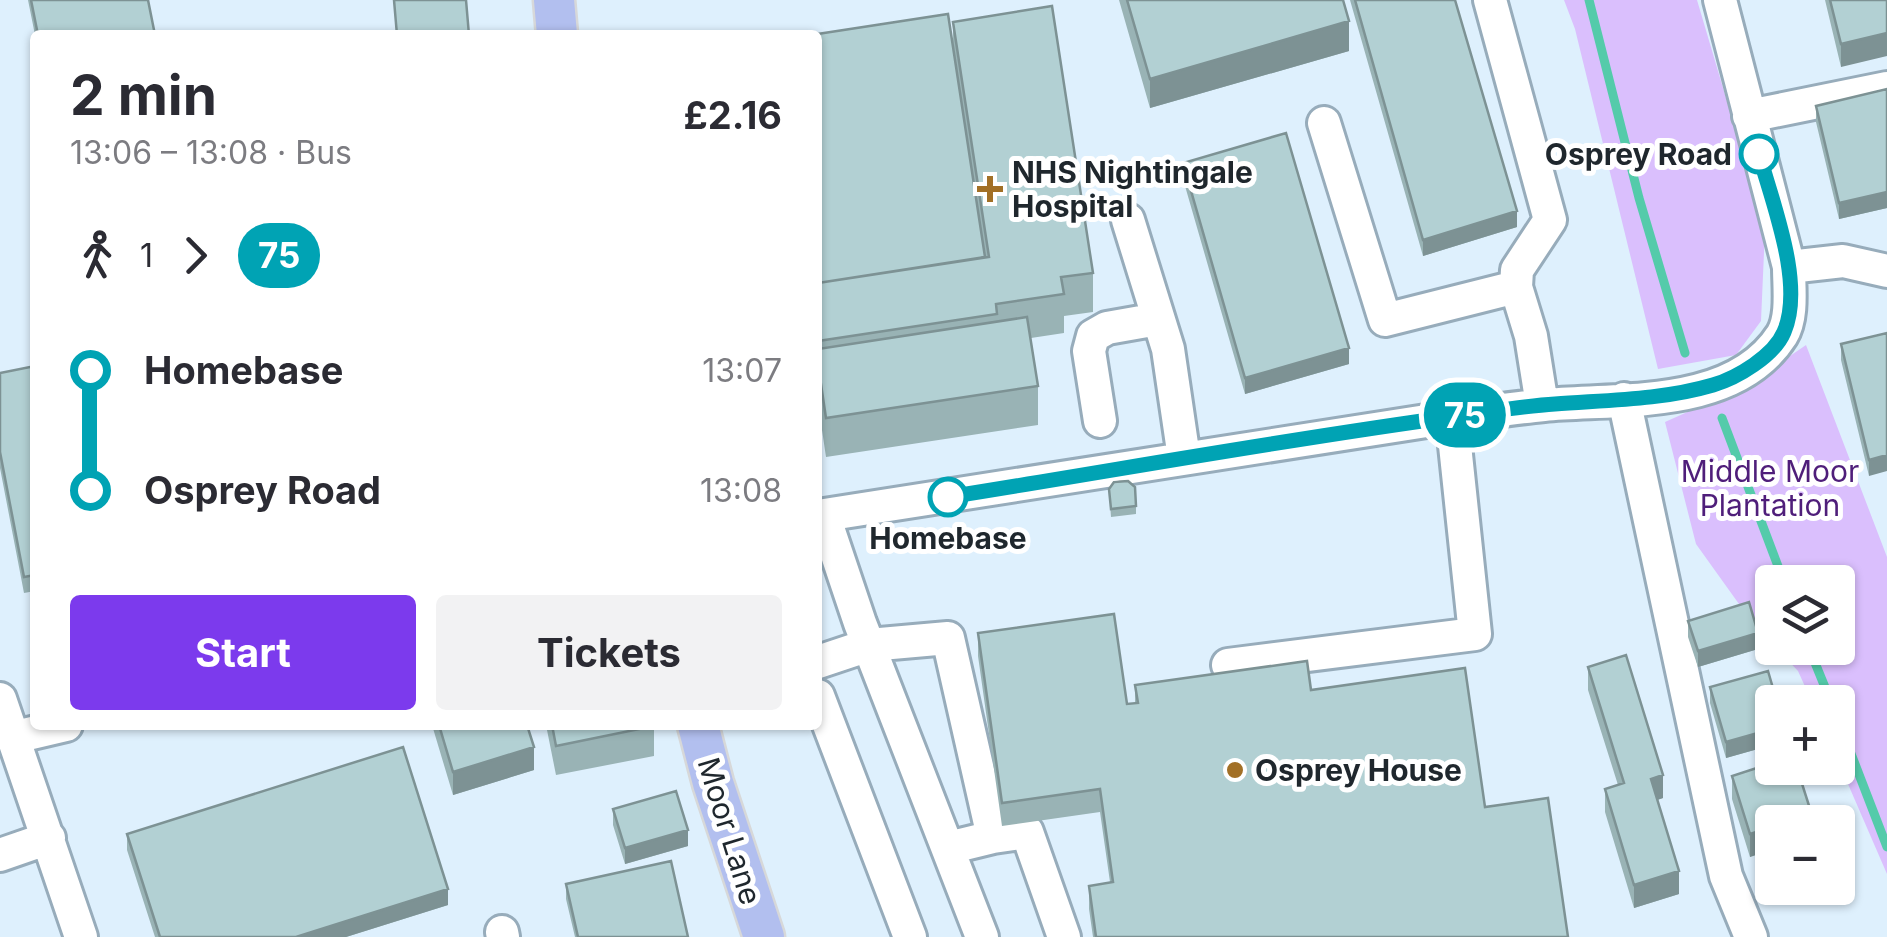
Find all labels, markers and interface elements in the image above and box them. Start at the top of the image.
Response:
text: 2 min [70,62,217,128]
text: £2.16 [683,92,782,138]
text: 13:06 – 13:08 · Bus [70,133,352,172]
marker: Osprey Road [1740,135,1778,173]
place label: Osprey Road [1545,136,1732,172]
place label: NHS Nightingale Hospital [1012,154,1253,224]
marker: NHS Nightingale Hospital [977,176,1003,202]
icon: walk [70,228,125,283]
icon: forward [168,228,223,283]
text: 75 [258,234,300,276]
text: 1 [140,236,153,275]
text: Homebase [144,347,343,393]
text: 13:07 [702,351,782,390]
line badge: 75 [1420,382,1510,448]
text: 75 [1444,394,1486,436]
park label: Middle Moor Plantation [1681,453,1859,523]
text: Osprey Road [144,467,381,513]
text: 13:08 [700,471,782,510]
marker: Homebase [929,478,967,516]
place label: Homebase [869,520,1027,556]
map controls [1755,565,1855,905]
button: layers [1755,565,1855,665]
button: Start [70,595,416,710]
button: Tickets [436,595,782,710]
button: + [1755,685,1855,785]
place label: Osprey House [1255,752,1462,788]
street label: Moor Lane [691,753,769,909]
marker: Osprey House [1224,759,1246,781]
button: − [1755,805,1855,905]

